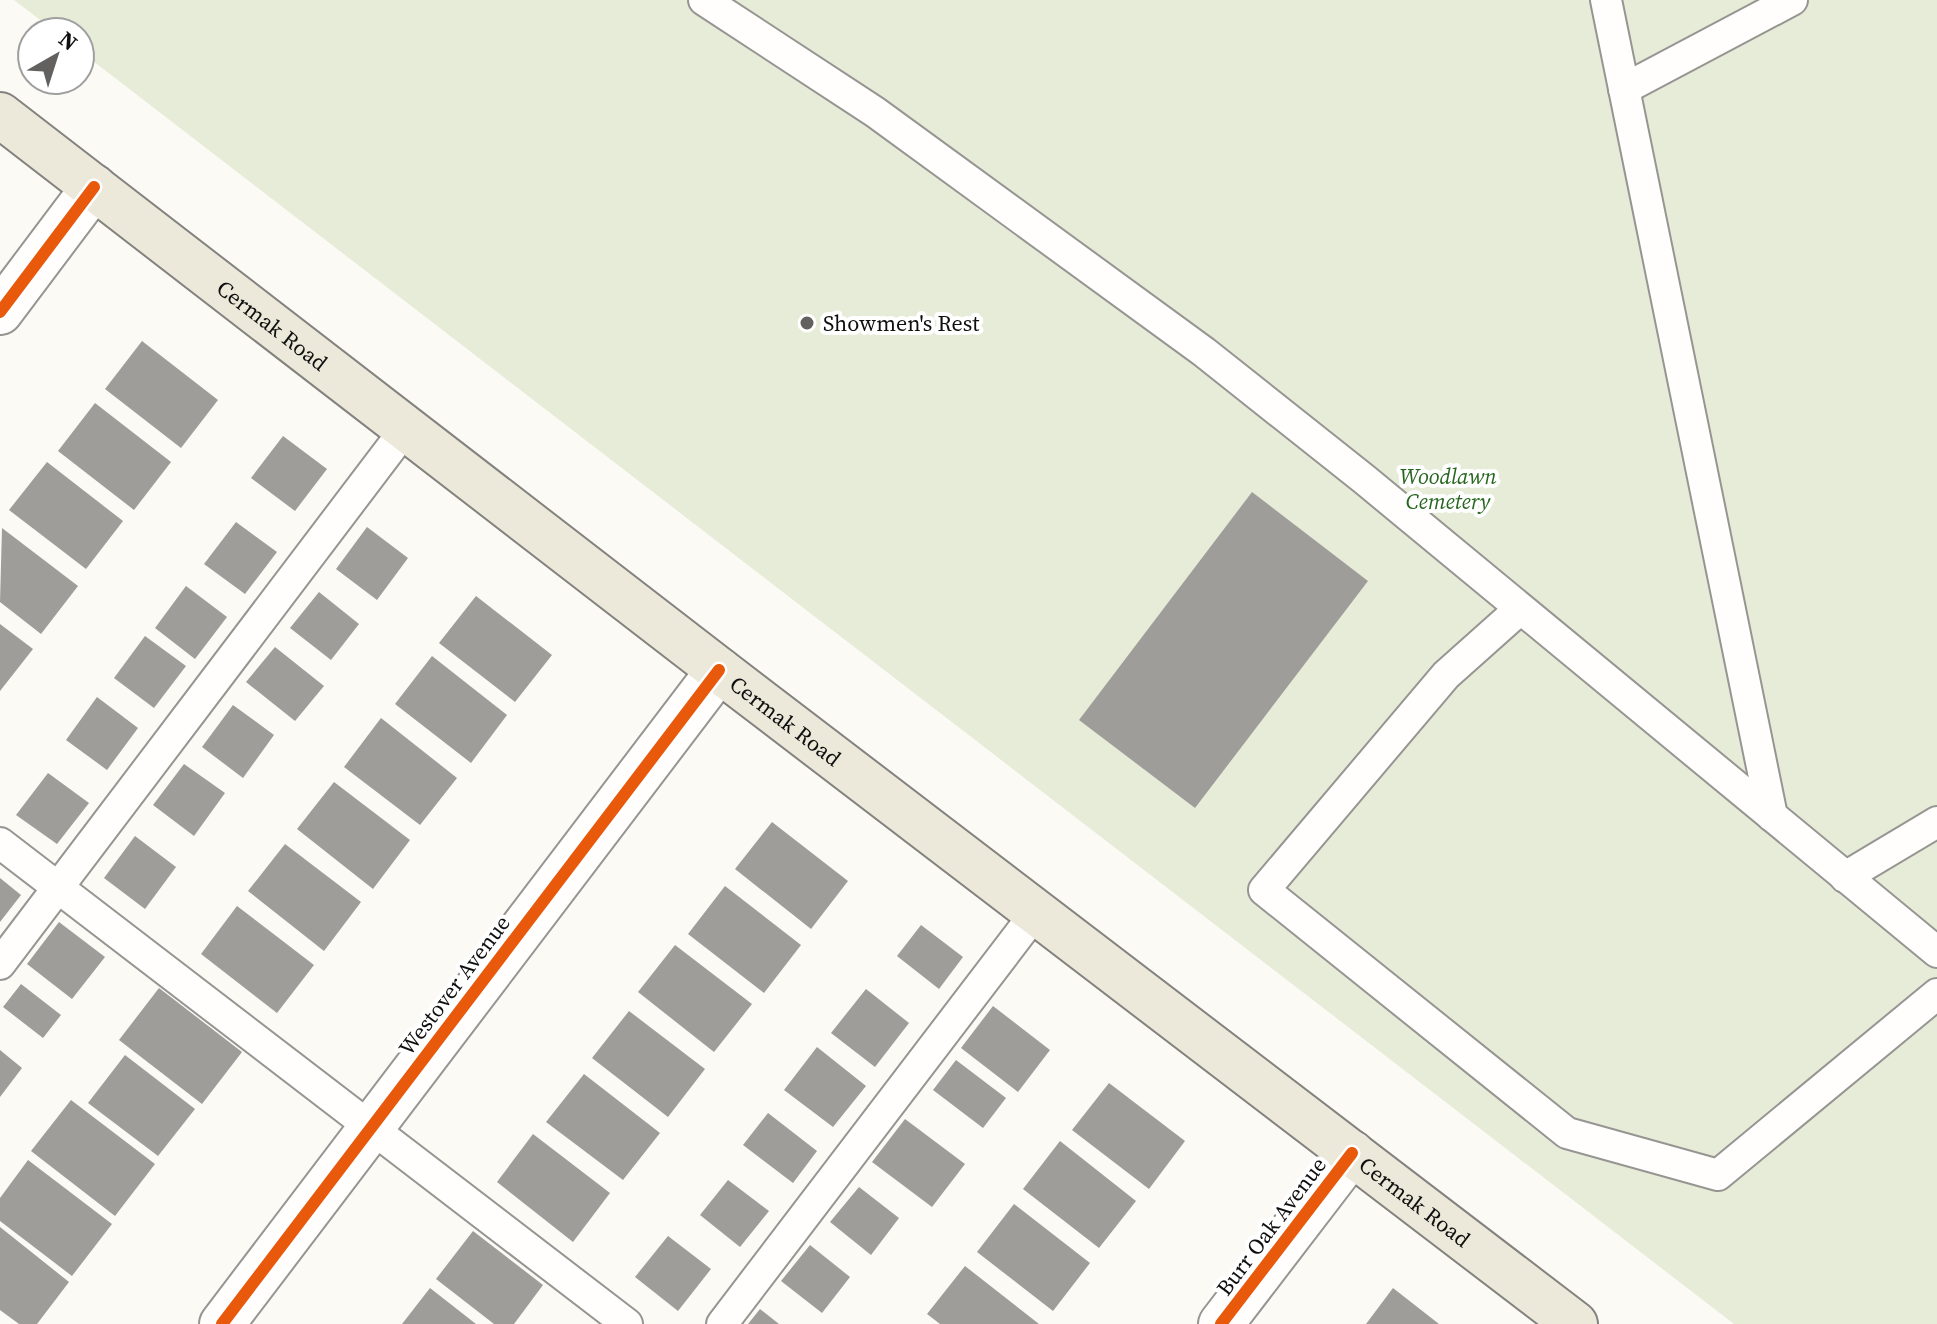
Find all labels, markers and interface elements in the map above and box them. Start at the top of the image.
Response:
north arrow [16,16,96,96]
text: N [53,24,84,57]
street label: Cermak Road [211,273,334,378]
place label: Showmen's Rest [823,308,980,338]
marker: Showmen's Rest [798,314,816,332]
park label: Woodlawn Cemetery [1399,461,1497,516]
street label: Cermak Road [724,669,848,773]
street label: Westover Avenue [391,909,517,1061]
street label: Cermak Road [1353,1150,1477,1254]
street label: Burr Oak Avenue [1209,1151,1333,1301]

